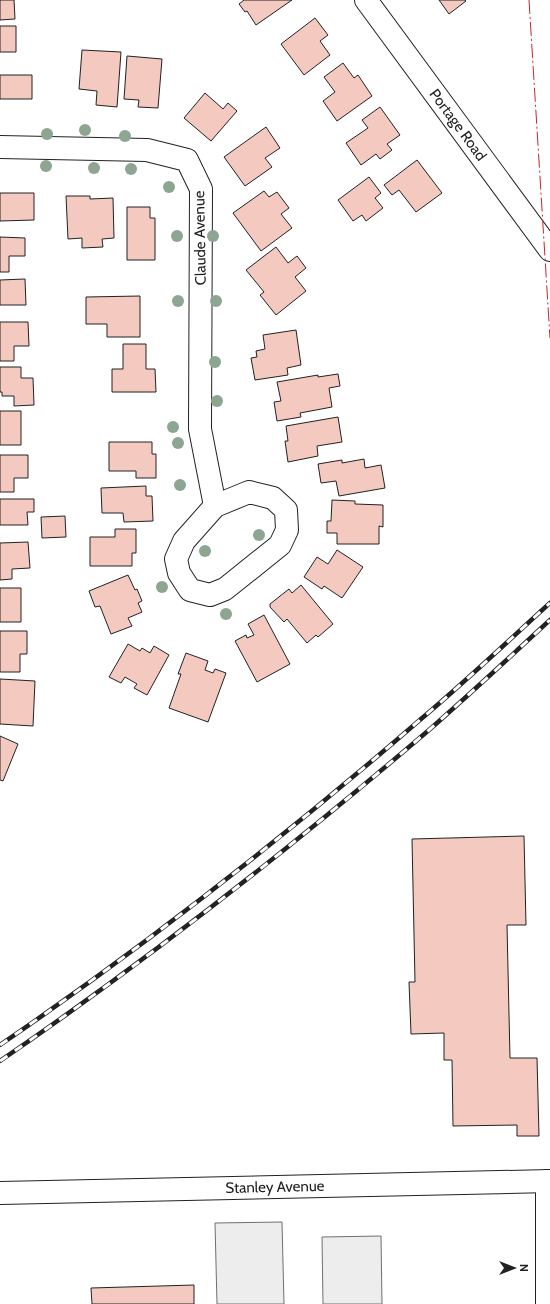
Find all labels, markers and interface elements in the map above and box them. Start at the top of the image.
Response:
street label: Portage Road [426,85,490,164]
street label: Claude Avenue [190,190,210,286]
street label: Stanley Avenue [225,1177,325,1197]
north arrow [494,1248,534,1288]
text: N [517,1264,531,1272]

